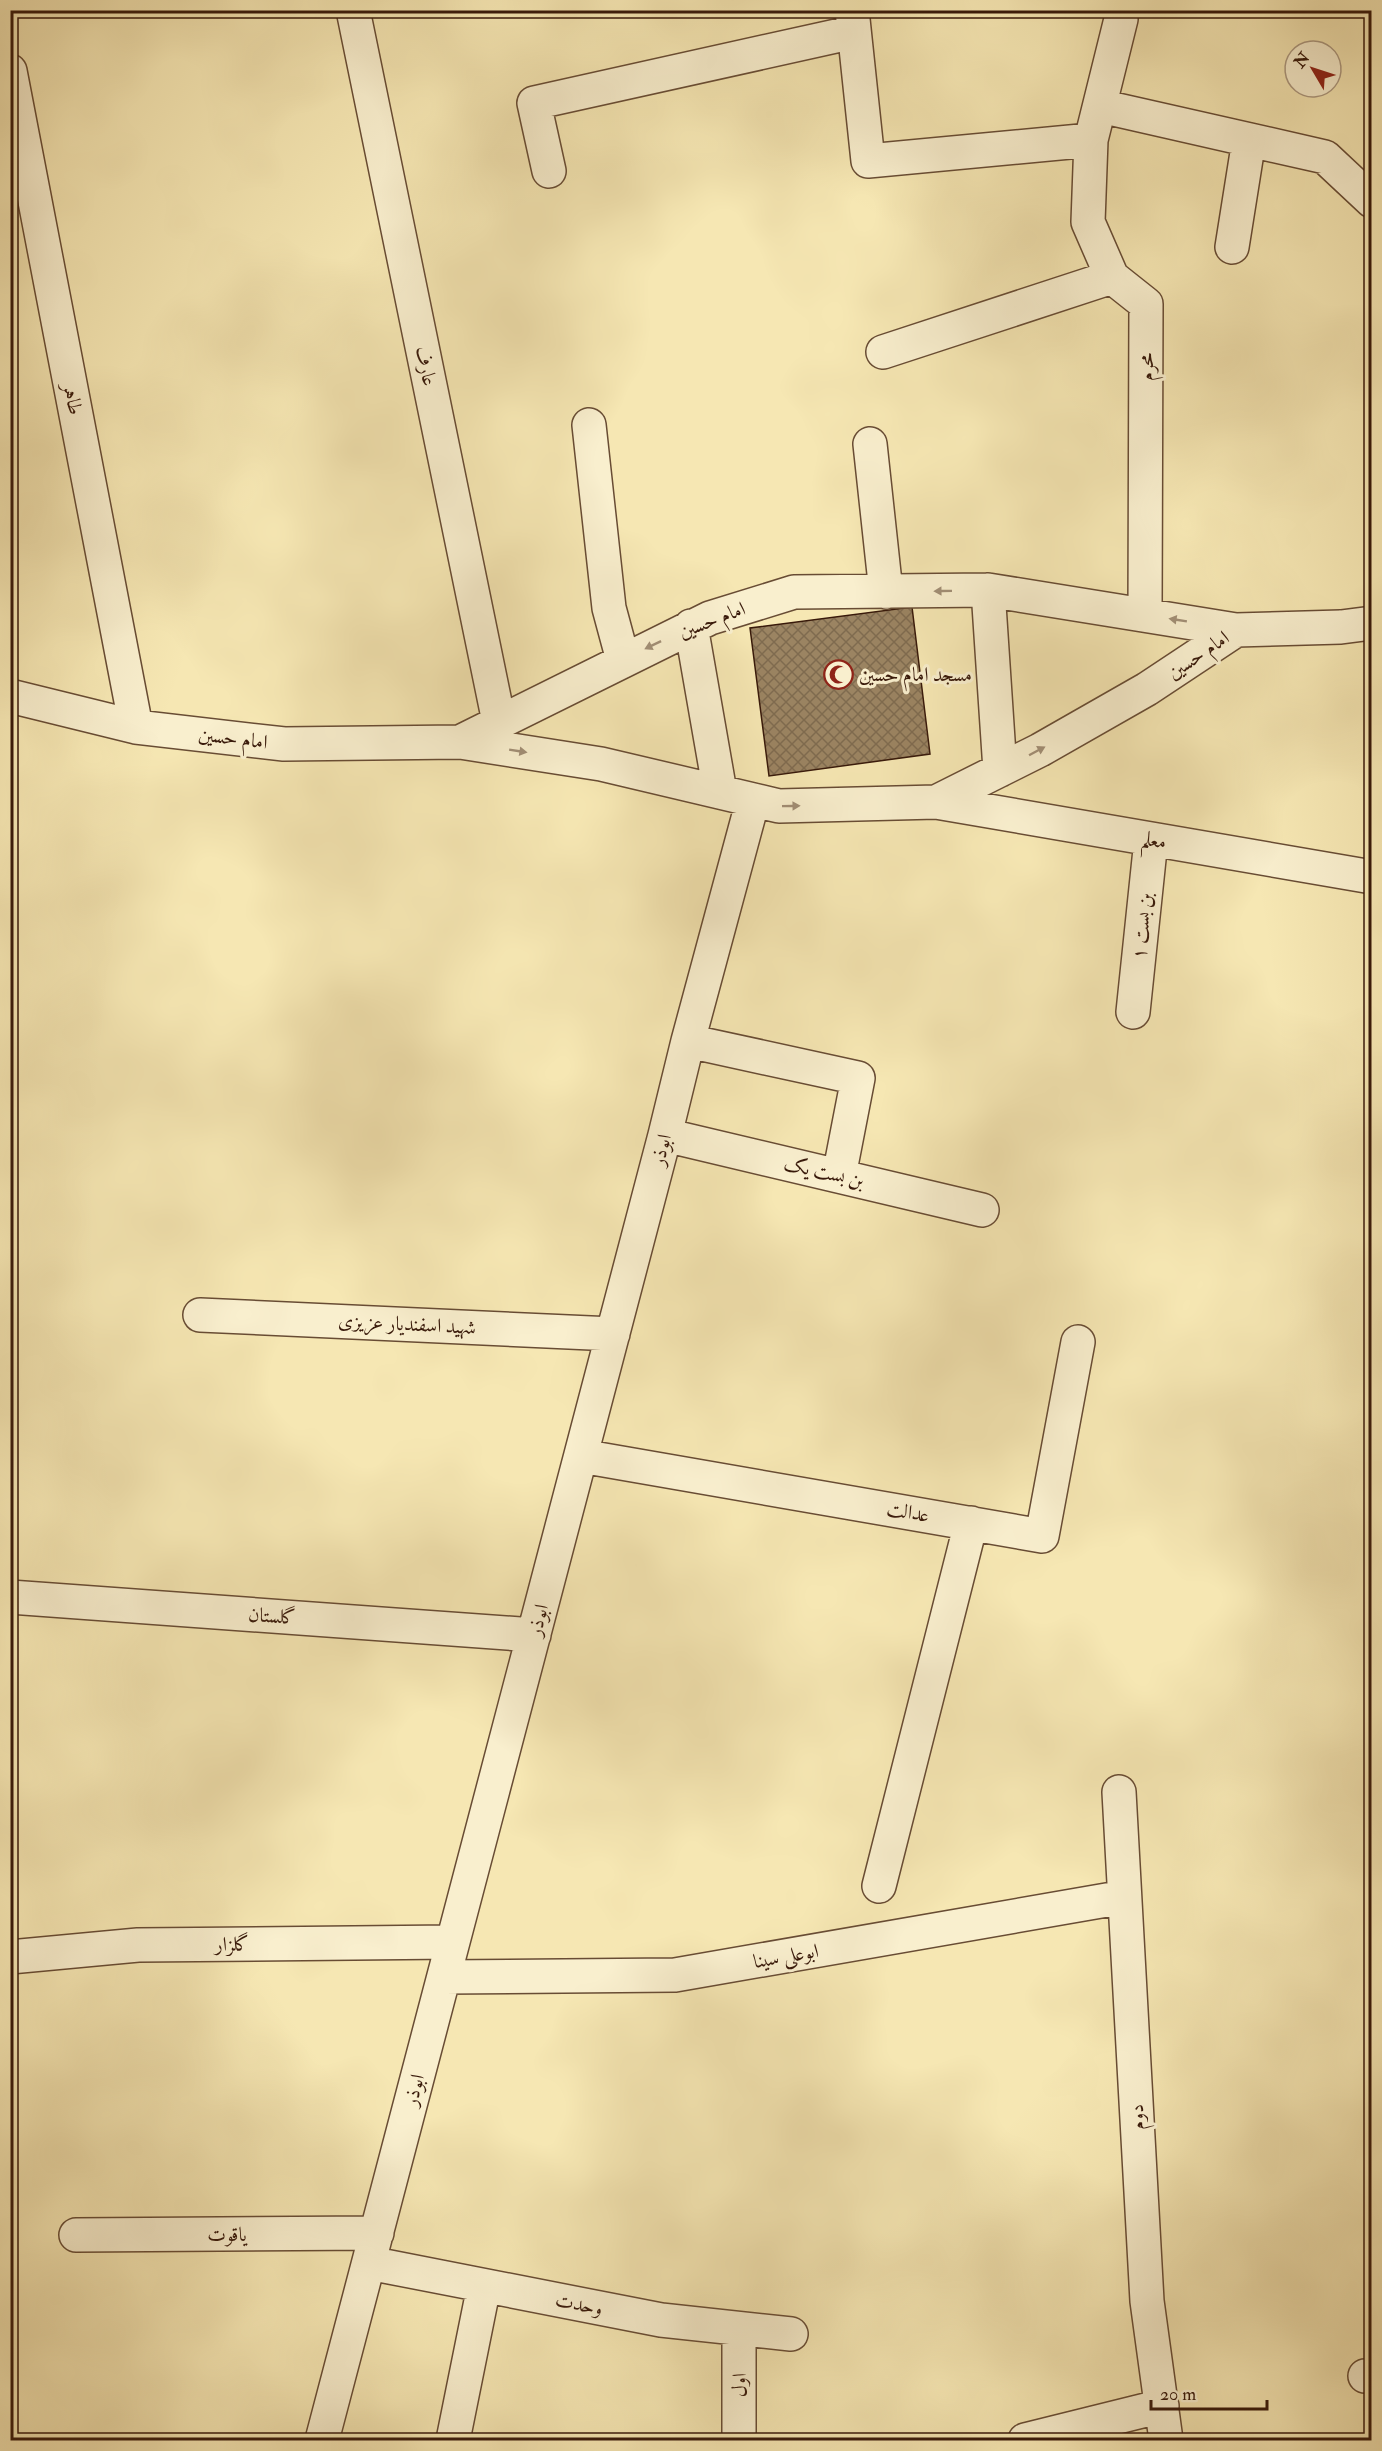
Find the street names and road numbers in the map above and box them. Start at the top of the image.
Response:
street label: عارف [410,344,442,388]
street label: محرم [1134,353,1164,381]
street label: طاهر [57,379,88,417]
street label: امام حسین [675,596,751,649]
street label: امام حسین [1162,625,1237,689]
street label: امام حسین [196,721,269,760]
street label: معلم [1138,826,1168,862]
street label: بن بست ۱ [1126,891,1158,961]
street label: ابوذر [645,1131,677,1171]
street label: بن بست یک [781,1151,867,1193]
street label: شهید اسفندیار عزیزی [337,1308,477,1341]
street label: عدالت [885,1496,931,1528]
street label: ابوذر [521,1601,554,1641]
street label: گلستان [247,1602,297,1630]
street label: گلزار [212,1931,250,1957]
street label: ابوعلی سینا [751,1938,821,1976]
street label: ابوذر [397,2071,430,2111]
street label: دوم [1124,2103,1155,2131]
street label: یاقوت [207,2222,248,2247]
street label: وحدت [553,2287,605,2321]
street label: اول [727,2373,752,2397]

